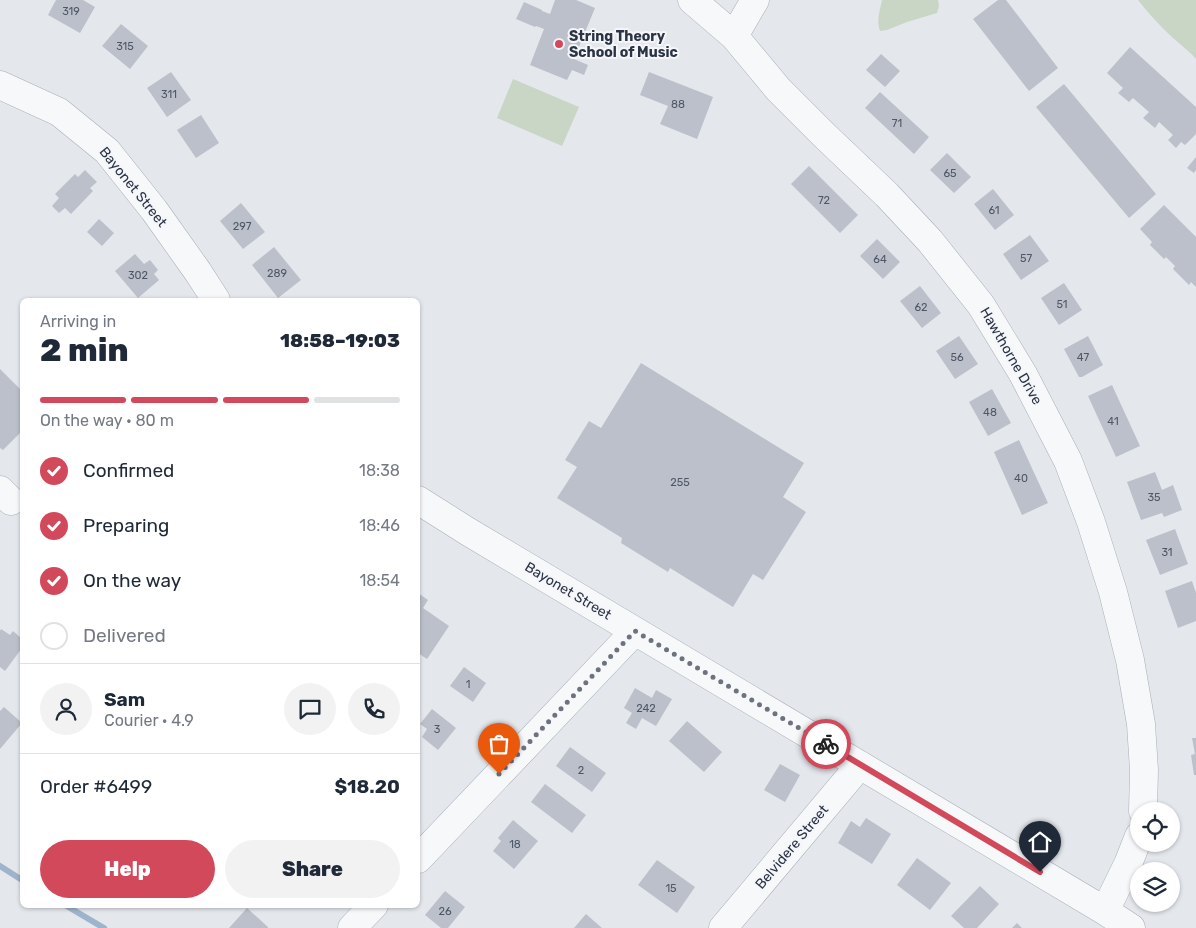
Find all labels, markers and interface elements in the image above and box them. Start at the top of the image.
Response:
house number: 319 [62,5,80,18]
place label: String Theory School of Music [569,28,678,61]
marker: String Theory School of Music [553,38,565,50]
house number: 315 [116,40,134,53]
house number: 311 [161,88,177,101]
house number: 88 [671,98,685,111]
house number: 71 [892,117,902,130]
street label: Bayonet Street [96,144,171,231]
house number: 65 [943,167,957,180]
house number: 72 [818,194,830,207]
house number: 61 [988,204,1000,217]
house number: 297 [233,220,252,233]
house number: 57 [1020,252,1032,265]
house number: 64 [873,253,887,266]
house number: 289 [267,267,287,280]
house number: 302 [128,269,148,282]
house number: 51 [1056,298,1068,311]
house number: 62 [914,301,928,314]
street label: Hawthorne Drive [976,304,1046,408]
text: Arriving in [40,312,116,331]
text: 18:58–19:03 [280,329,400,352]
text: 2 min [40,331,129,369]
house number: 56 [950,351,964,364]
house number: 47 [1077,351,1089,364]
house number: 48 [983,406,997,419]
text: On the way · 80 m [40,411,174,430]
house number: 41 [1107,415,1119,428]
icon: check [40,457,68,485]
text: Confirmed [83,459,174,482]
text: 18:38 [359,461,400,480]
house number: 40 [1014,472,1028,485]
house number: 255 [670,476,690,489]
house number: 35 [1147,491,1161,504]
icon: check [40,512,68,540]
text: Preparing [83,514,169,537]
text: 18:46 [359,516,400,535]
house number: 31 [1161,546,1173,559]
street label: Bayonet Street [522,558,615,624]
icon: check [40,567,68,595]
text: On the way [83,569,181,592]
text: 18:54 [359,571,400,590]
text: Delivered [83,624,166,647]
house number: 1 [466,678,470,691]
button: person [40,683,92,735]
button: chat [284,683,336,735]
button: phone [348,683,400,735]
text: Sam [104,688,145,711]
house number: 242 [636,702,656,715]
text: Courier · 4.9 [104,711,194,730]
courier [801,719,851,769]
house number: 3 [434,723,441,736]
pin [478,723,520,774]
icon: bag [485,730,513,758]
icon: bike [812,730,840,758]
house number: 2 [578,764,584,777]
text: Order #6499 [40,775,152,798]
text: $18.20 [334,775,400,798]
street label: Belvidere Street [752,801,833,893]
map controls [1130,802,1180,912]
button: locate [1130,802,1180,852]
pin [1019,821,1061,872]
icon: home [1026,828,1054,856]
house number: 18 [509,838,521,851]
button: Help [40,840,215,898]
button: Share [225,840,400,898]
button: layers [1130,862,1180,912]
house number: 15 [665,882,677,895]
house number: 26 [438,905,452,918]

